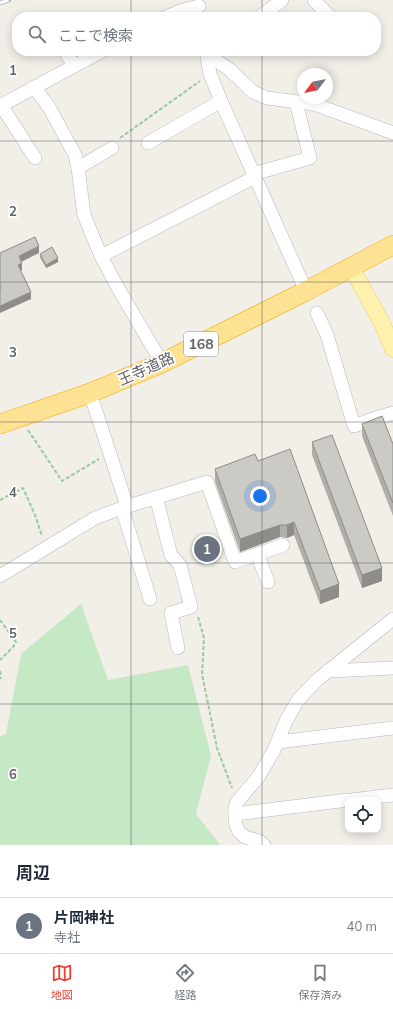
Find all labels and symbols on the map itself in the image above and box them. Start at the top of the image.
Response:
text: 1 [9,62,17,78]
north arrow [297,68,333,104]
text: 2 [9,203,17,219]
road number: 168 [184,332,218,356]
text: 3 [9,344,17,360]
street label: 王寺道路 [115,348,177,389]
text: 4 [9,484,17,500]
your location [250,486,270,506]
pin: 1 [194,534,220,564]
text: 5 [9,625,17,641]
text: 6 [9,766,17,782]

